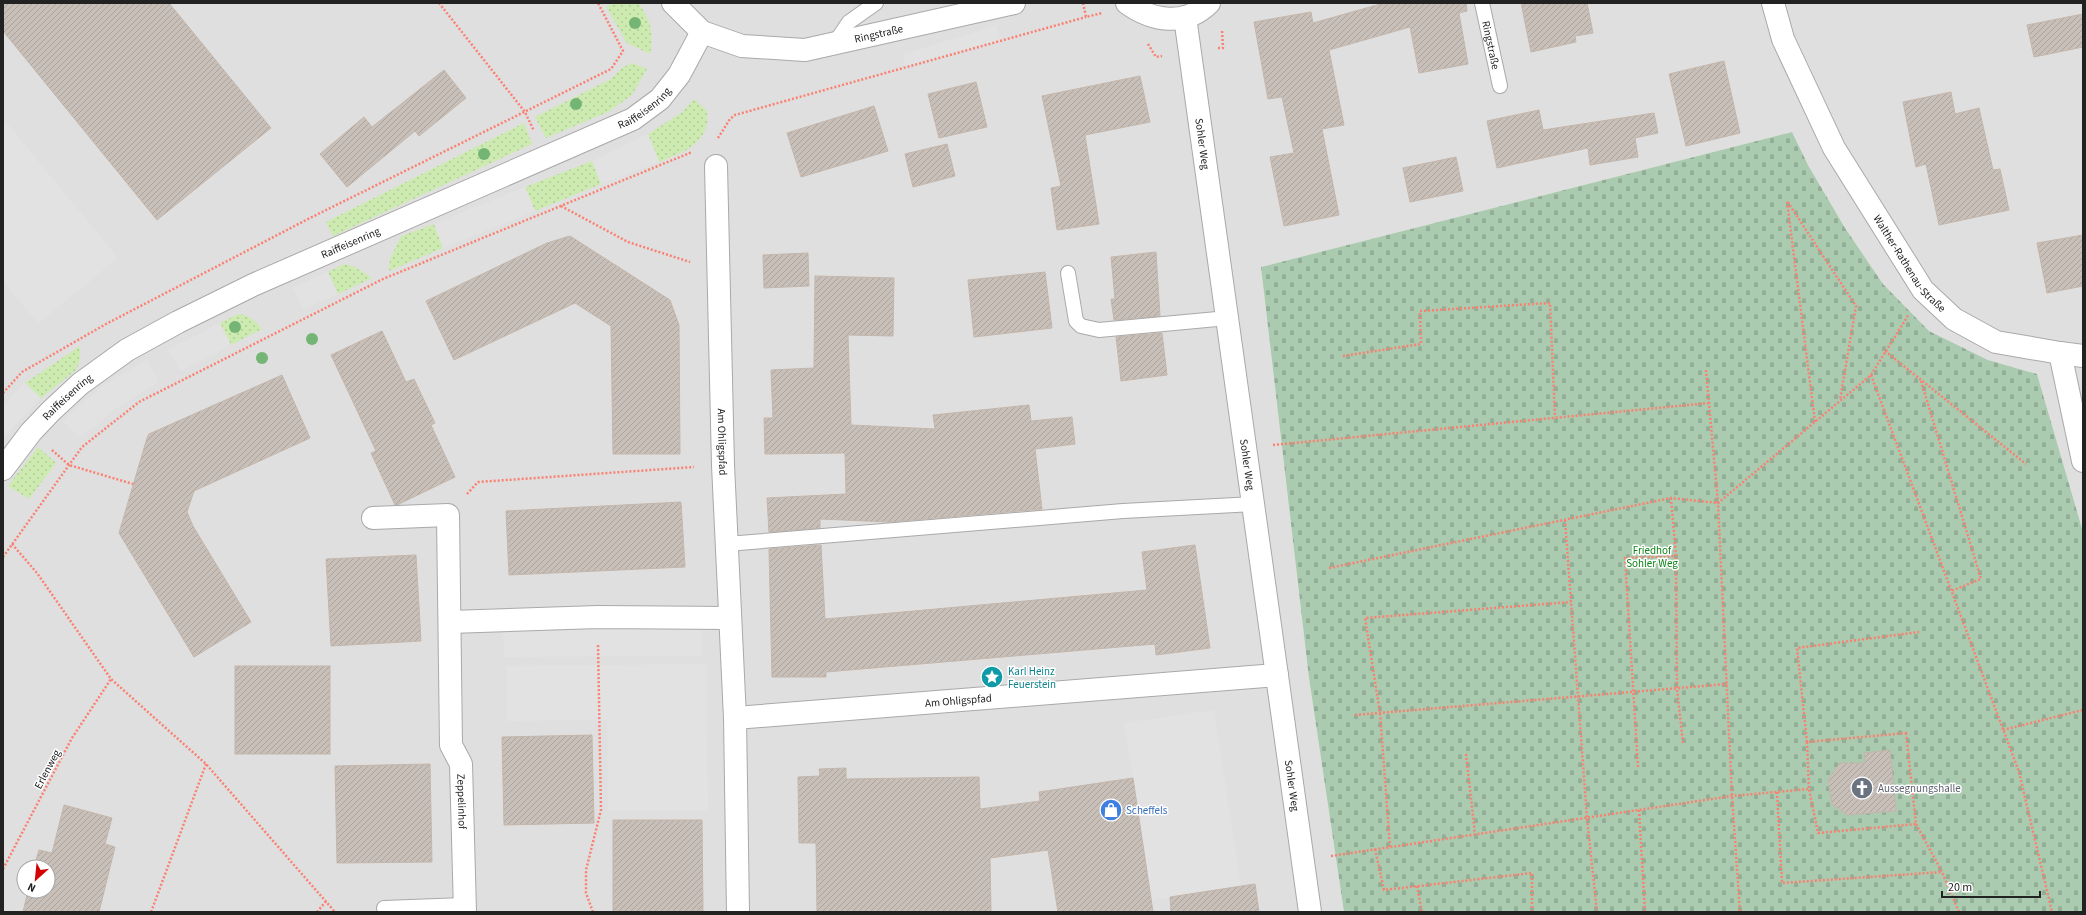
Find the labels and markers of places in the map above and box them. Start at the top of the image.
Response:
place icon: Karl Heinz Feuerstein [979,664,1005,690]
place label: Karl Heinz Feuerstein [1008,664,1056,692]
church icon: Aussegnungshalle [1849,775,1875,801]
place label: Aussegnungshalle [1878,781,1961,796]
shop icon: Scheffels [1098,797,1124,823]
place label: Scheffels [1126,803,1168,818]

